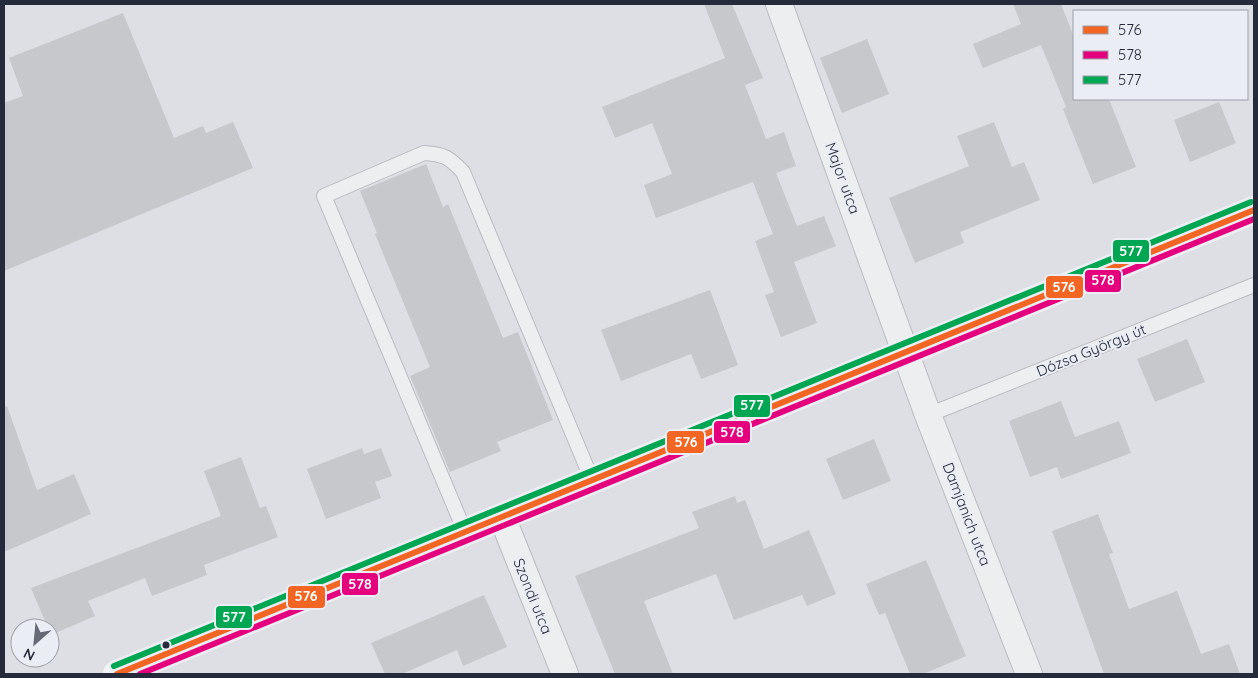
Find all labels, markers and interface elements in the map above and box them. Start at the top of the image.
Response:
legend [1073,10,1248,100]
text: 576 [1118,20,1142,39]
text: 578 [1118,45,1142,64]
text: 577 [1118,70,1142,89]
street label: Major utca [821,140,865,216]
line badge: 577 [1112,239,1150,263]
text: 577 [1119,242,1143,260]
line badge: 578 [1084,269,1122,293]
text: 578 [1091,271,1115,289]
line badge: 576 [1045,275,1084,299]
text: 576 [1052,278,1076,296]
street label: Dózsa György út [1033,319,1149,381]
line badge: 577 [733,394,771,418]
text: 577 [740,396,764,414]
line badge: 578 [713,420,751,444]
text: 578 [720,423,744,441]
line badge: 576 [666,430,705,454]
text: 576 [674,433,698,451]
street label: Damjanich utca [939,460,995,568]
street label: Szondi utca [509,555,557,637]
line badge: 578 [341,572,379,596]
text: 578 [348,575,372,593]
line badge: 576 [287,585,326,609]
text: 576 [294,587,318,605]
line badge: 577 [215,605,253,629]
text: 577 [222,608,246,626]
north arrow [10,618,60,668]
unlabelled marker [161,640,171,650]
text: N [20,644,38,665]

